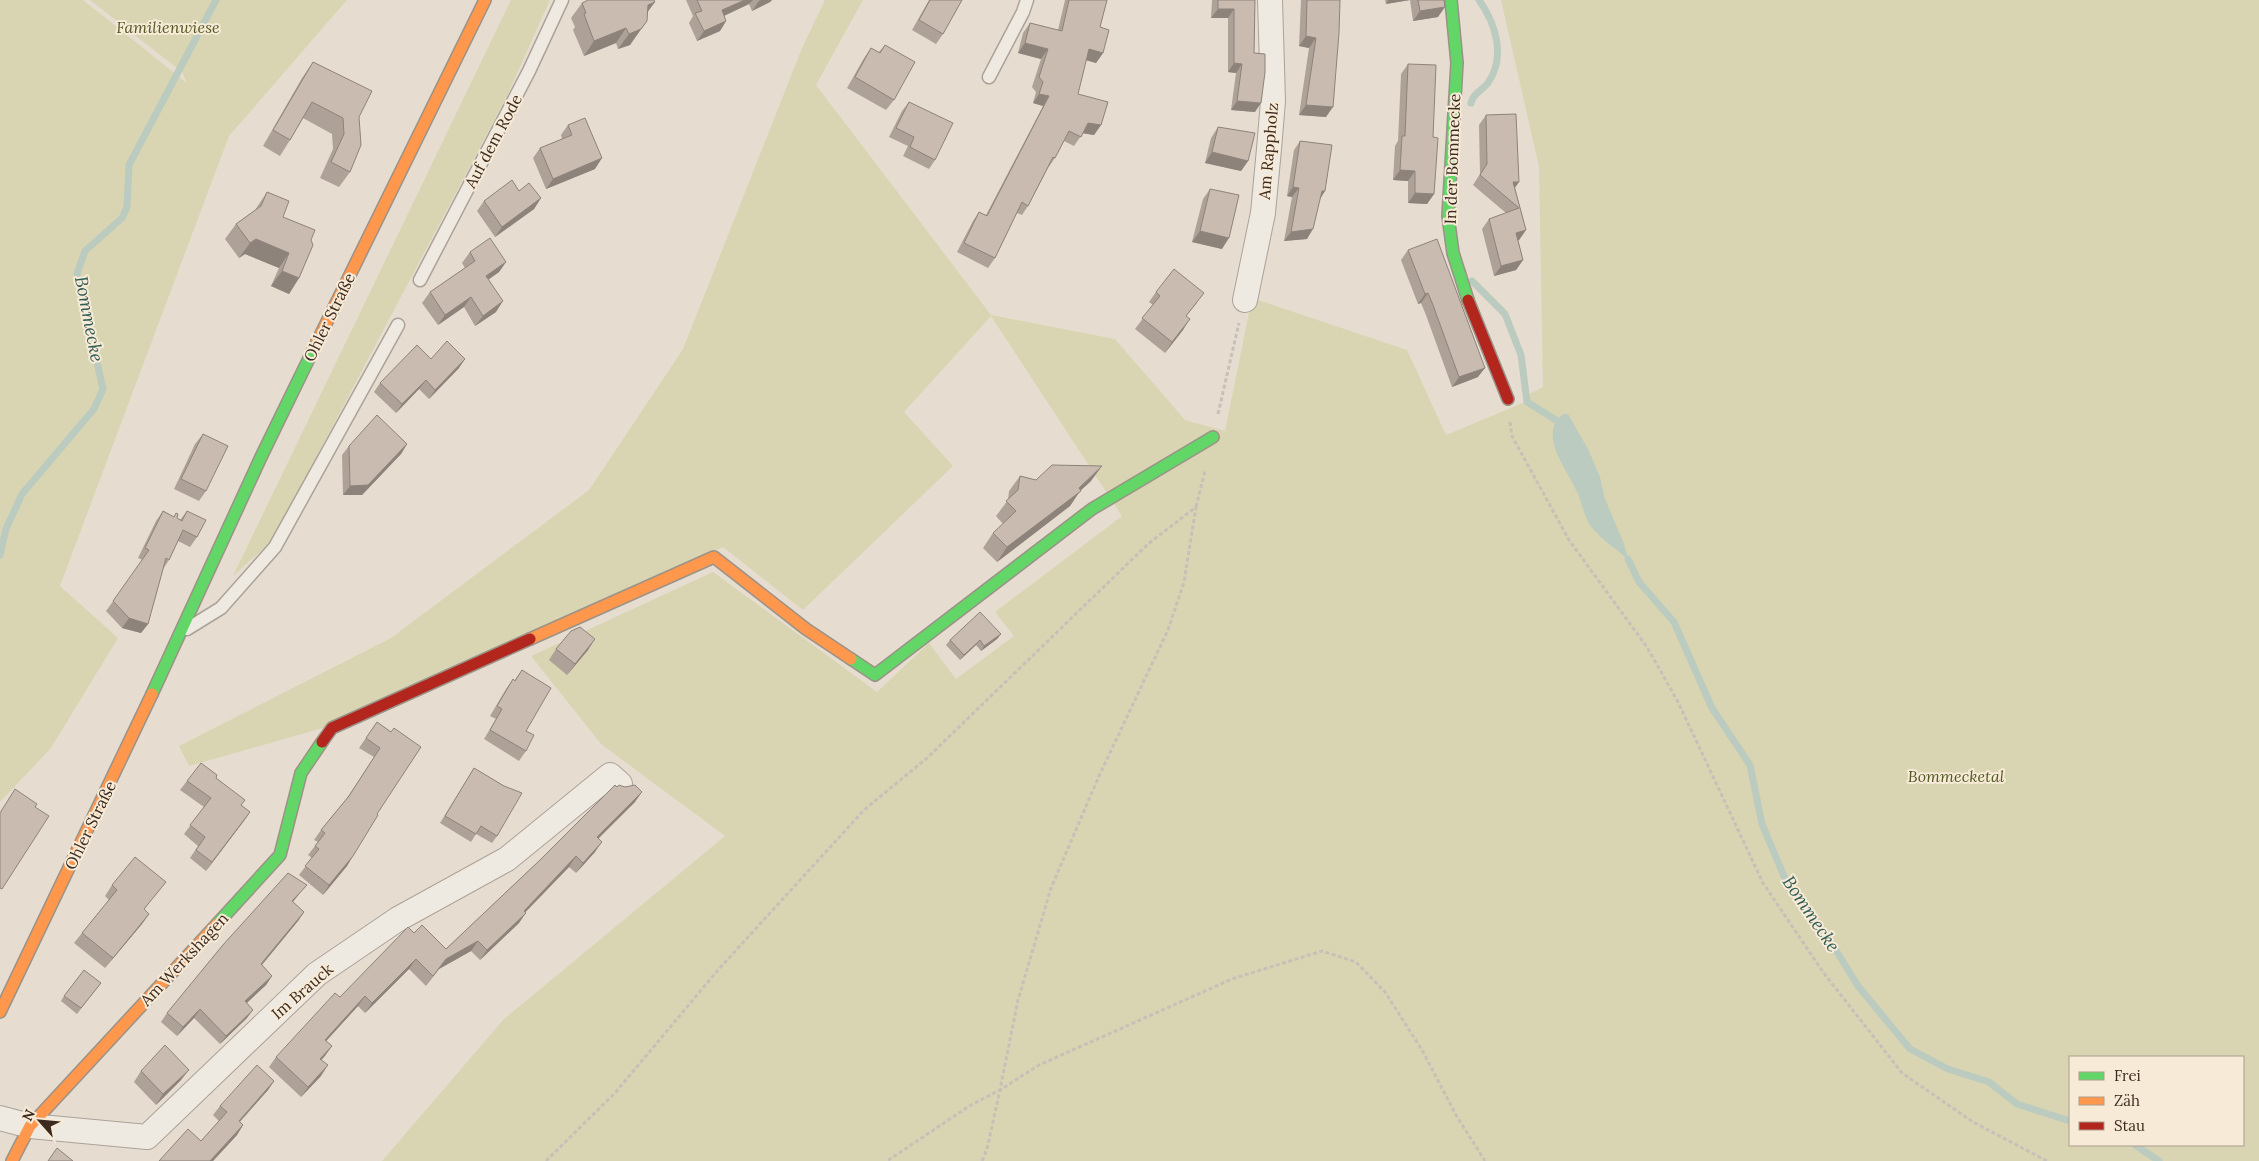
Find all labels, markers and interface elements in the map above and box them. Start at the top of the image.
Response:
park label: Familienwiese [116,17,220,37]
street label: Auf dem Rode [459,90,526,192]
street label: In der Bommecke [1440,93,1464,225]
street label: Am Rappholz [1254,102,1282,201]
street label: Ohler Straße [299,269,359,365]
water label: Bommecke [70,274,109,364]
park label: Bommecketal [1908,766,2005,786]
street label: Ohler Straße [60,777,120,873]
water label: Bommecke [1778,871,1845,956]
street label: Am Werkshagen [135,908,233,1011]
street label: Im Brauck [267,959,337,1023]
legend [2069,1056,2244,1146]
text: Frei [2114,1066,2141,1085]
text: Zäh [2114,1091,2140,1110]
north arrow [15,1096,65,1146]
text: N [18,1106,39,1124]
text: Stau [2114,1116,2145,1135]

